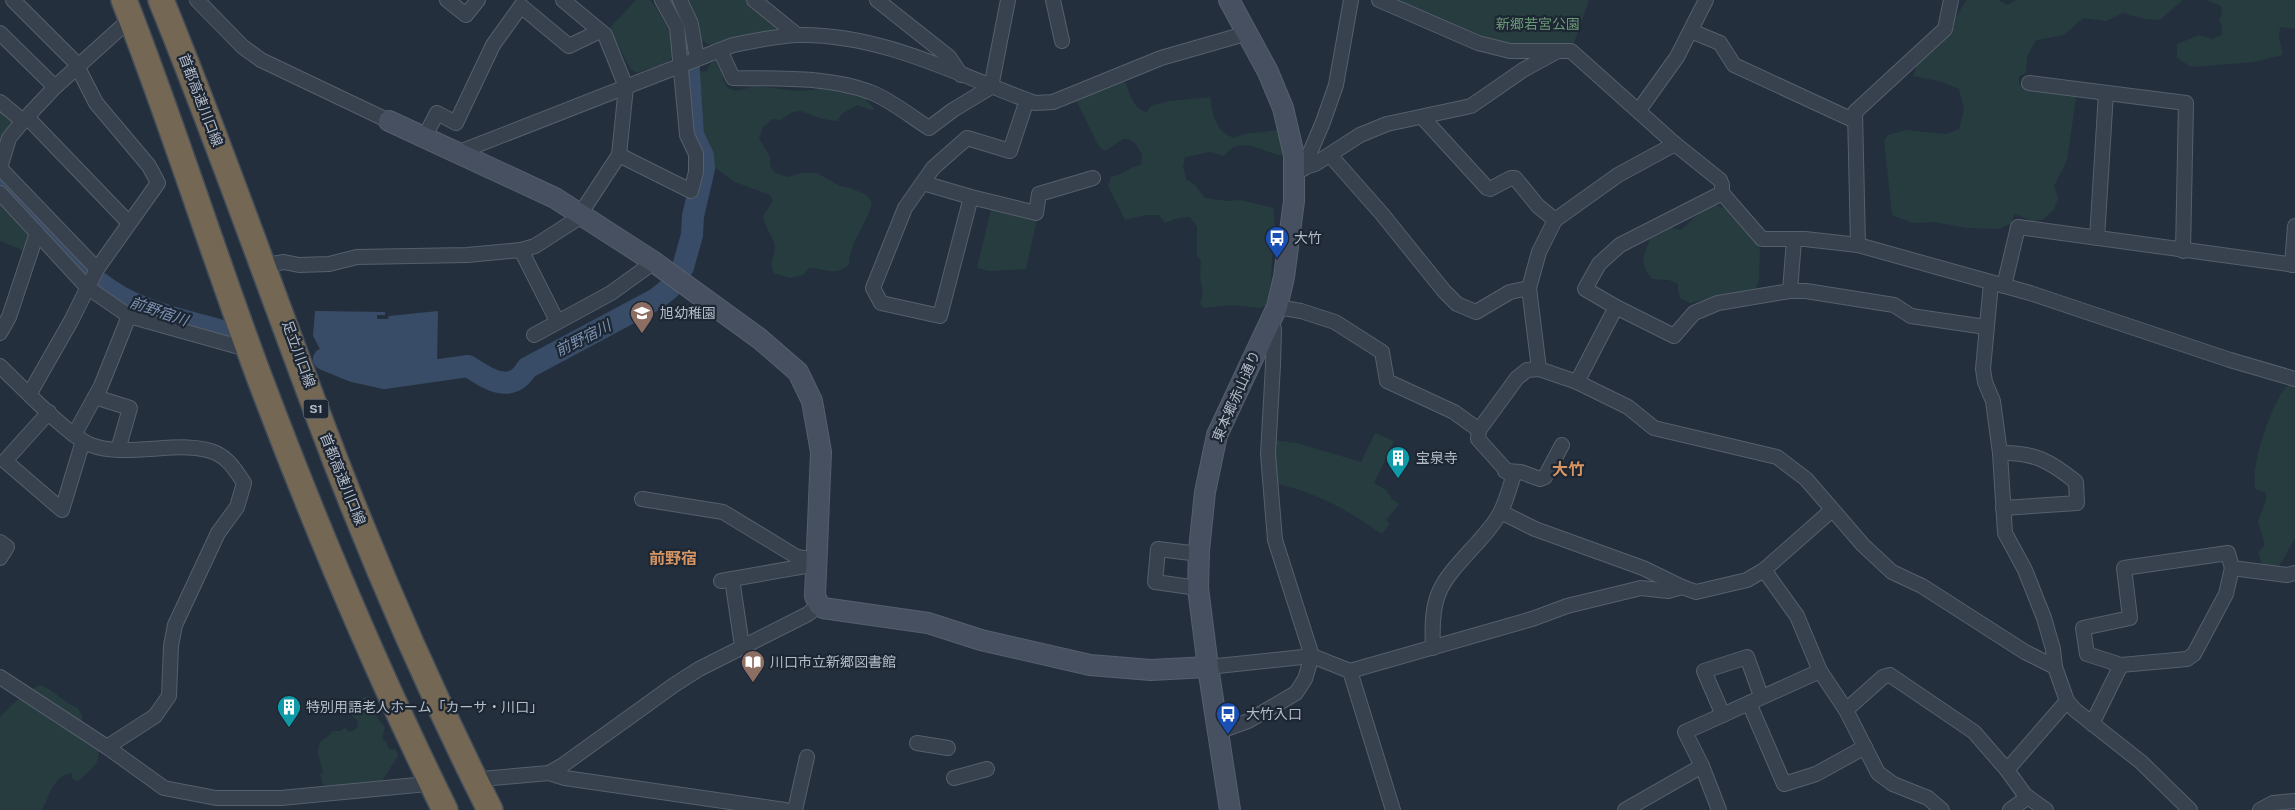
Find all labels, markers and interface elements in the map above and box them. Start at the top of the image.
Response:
park label: 新郷若宮公園 [1496,16,1580,32]
street label: 首都高速川口線 [176,51,226,149]
bus stop icon: 大竹 [1264,225,1290,259]
place label: 大竹 [1294,230,1322,246]
water label: 前野宿川 [128,293,192,329]
school or university icon: 旭幼稚園 [629,300,655,334]
place label: 旭幼稚園 [660,305,716,321]
water label: 前野宿川 [552,316,615,359]
street label: 足立川口線 [280,318,318,390]
street label: 東本郷赤山通り [1209,348,1263,444]
road number: S1 [304,399,328,418]
street label: 首都高速川口線 [317,431,369,527]
building icon: 宝泉寺 [1385,445,1411,479]
place label: 宝泉寺 [1416,450,1458,466]
district label: 大竹 [1552,460,1584,479]
district label: 前野宿 [649,549,697,568]
library icon: 川口市立新郷図書館 [740,649,766,683]
place label: 川口市立新郷図書館 [770,654,896,670]
building icon: 特別用語老人ホーム「カーサ・川口」 [276,694,302,728]
place label: 特別用語老人ホーム「カーサ・川口」 [306,699,543,715]
bus stop icon: 大竹入口 [1215,701,1241,735]
place label: 大竹入口 [1246,706,1302,722]

